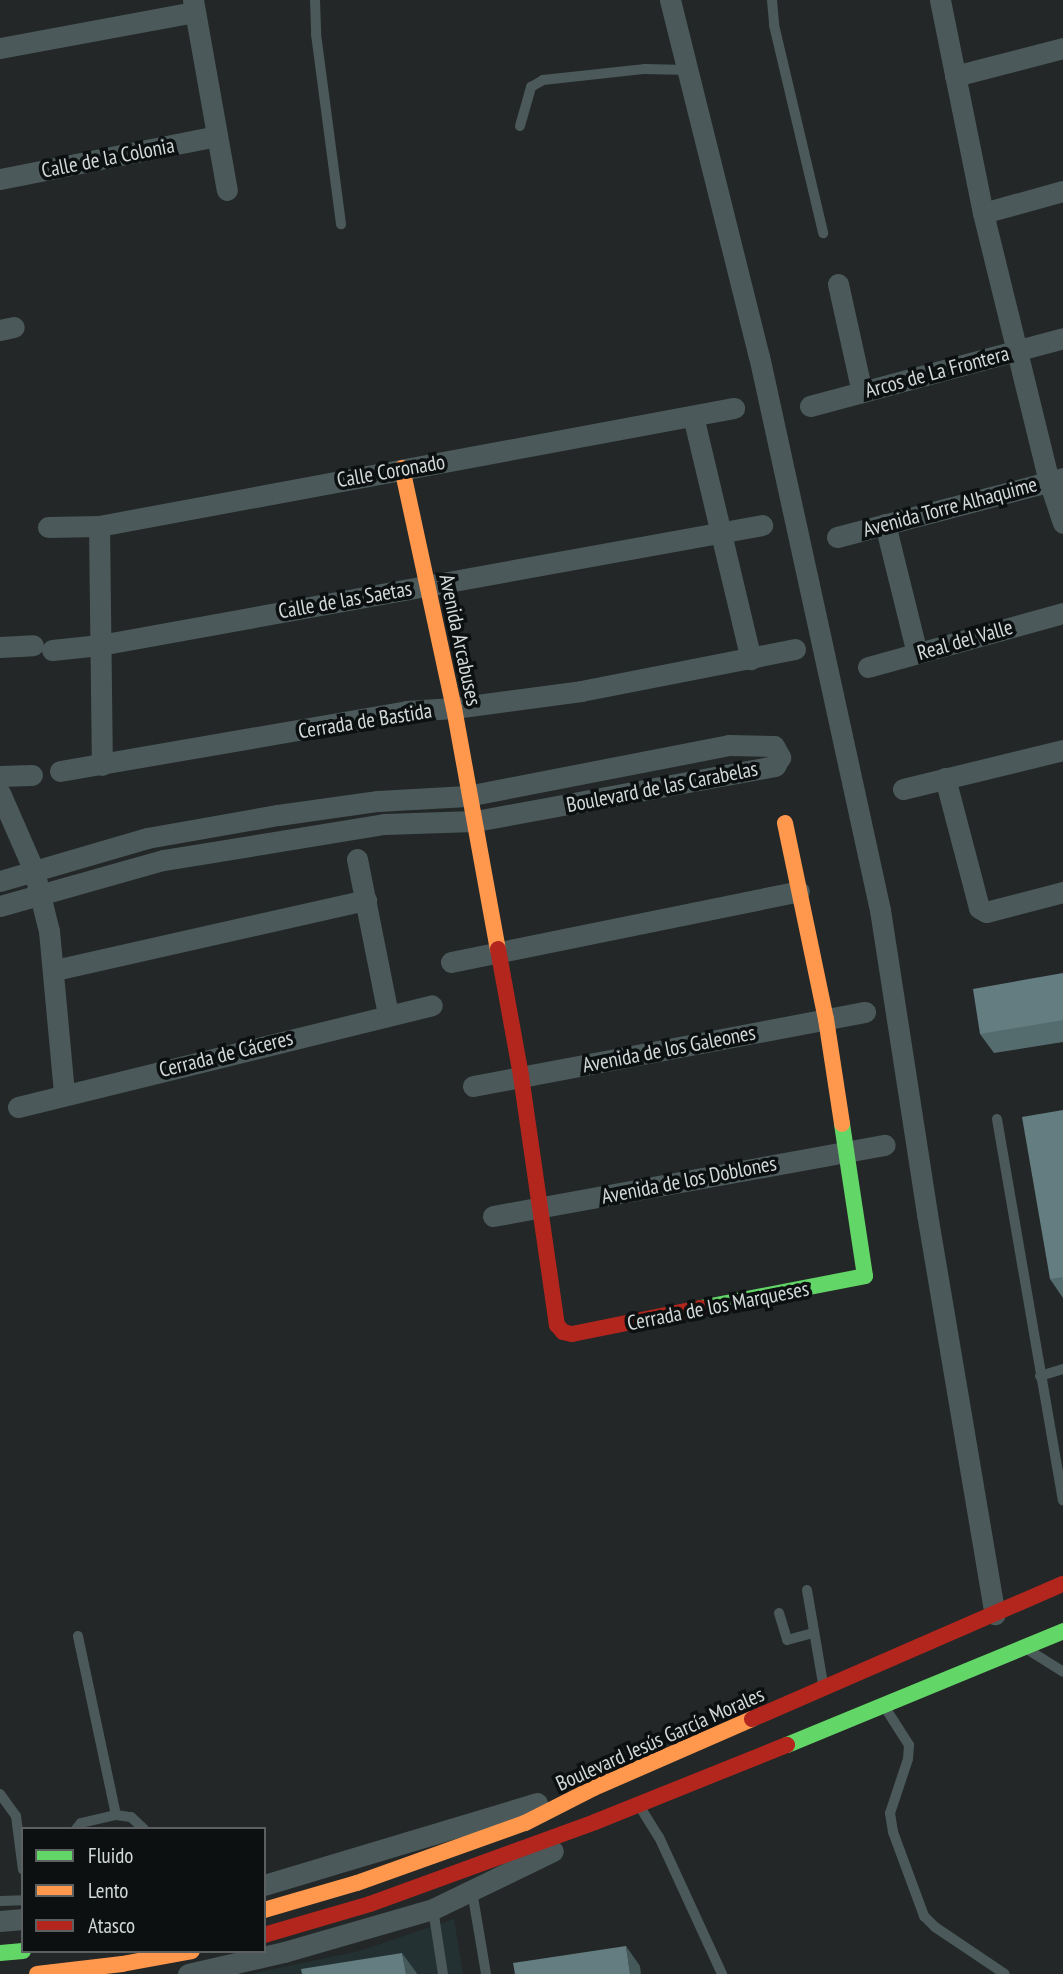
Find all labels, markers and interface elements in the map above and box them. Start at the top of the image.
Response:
street label: Calle de la Colonia [39,133,177,183]
street label: Arcos de La Frontera [862,341,1012,403]
street label: Calle Coronado [335,449,447,493]
street label: Avenida Torre Alhaquime [860,471,1040,543]
street label: Avenida Arcabuses [434,572,486,708]
street label: Calle de las Saetas [276,576,414,624]
street label: Real del Valle [914,614,1016,666]
street label: Cerrada de Bastida [296,698,434,744]
street label: Boulevard de las Carabelas [564,756,760,818]
street label: Avenida de los Galeones [580,1020,758,1078]
street label: Cerrada de Cáceres [156,1025,296,1083]
street label: Avenida de los Doblones [599,1151,779,1209]
street label: Cerrada de los Marqueses [625,1276,811,1336]
street label: Boulevard Jesús García Morales [552,1682,768,1796]
legend [21,1827,266,1953]
text: Fluido [88,1842,133,1869]
text: Lento [88,1877,128,1904]
text: Atasco [88,1912,135,1939]

